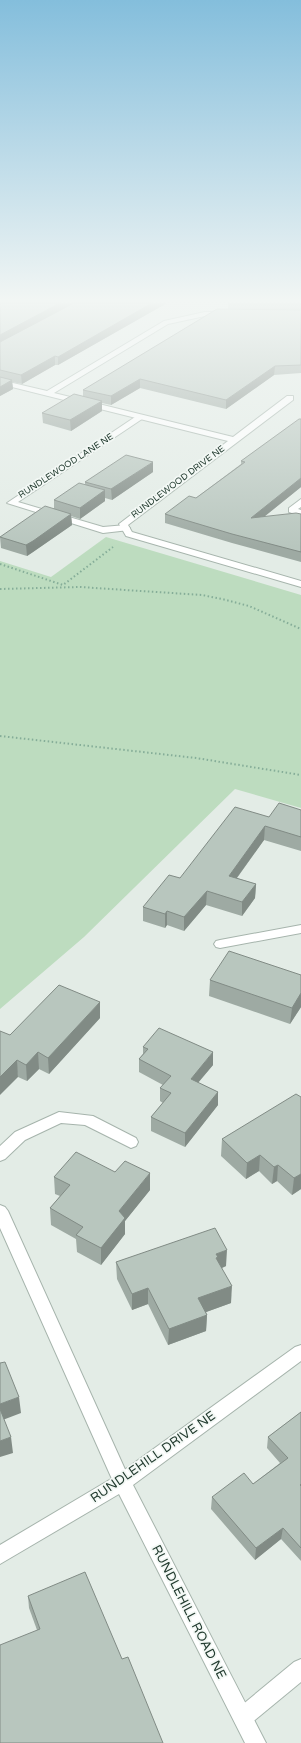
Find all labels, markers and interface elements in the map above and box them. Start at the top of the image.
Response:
street label: RUNDLEWOOD LANE NE [16,431,116,501]
street label: RUNDLEWOOD DRIVE NE [129,443,227,521]
street label: RUNDLEHILL DRIVE NE [87,1408,219,1506]
street label: RUNDLEHILL ROAD NE [148,1542,230,1682]

